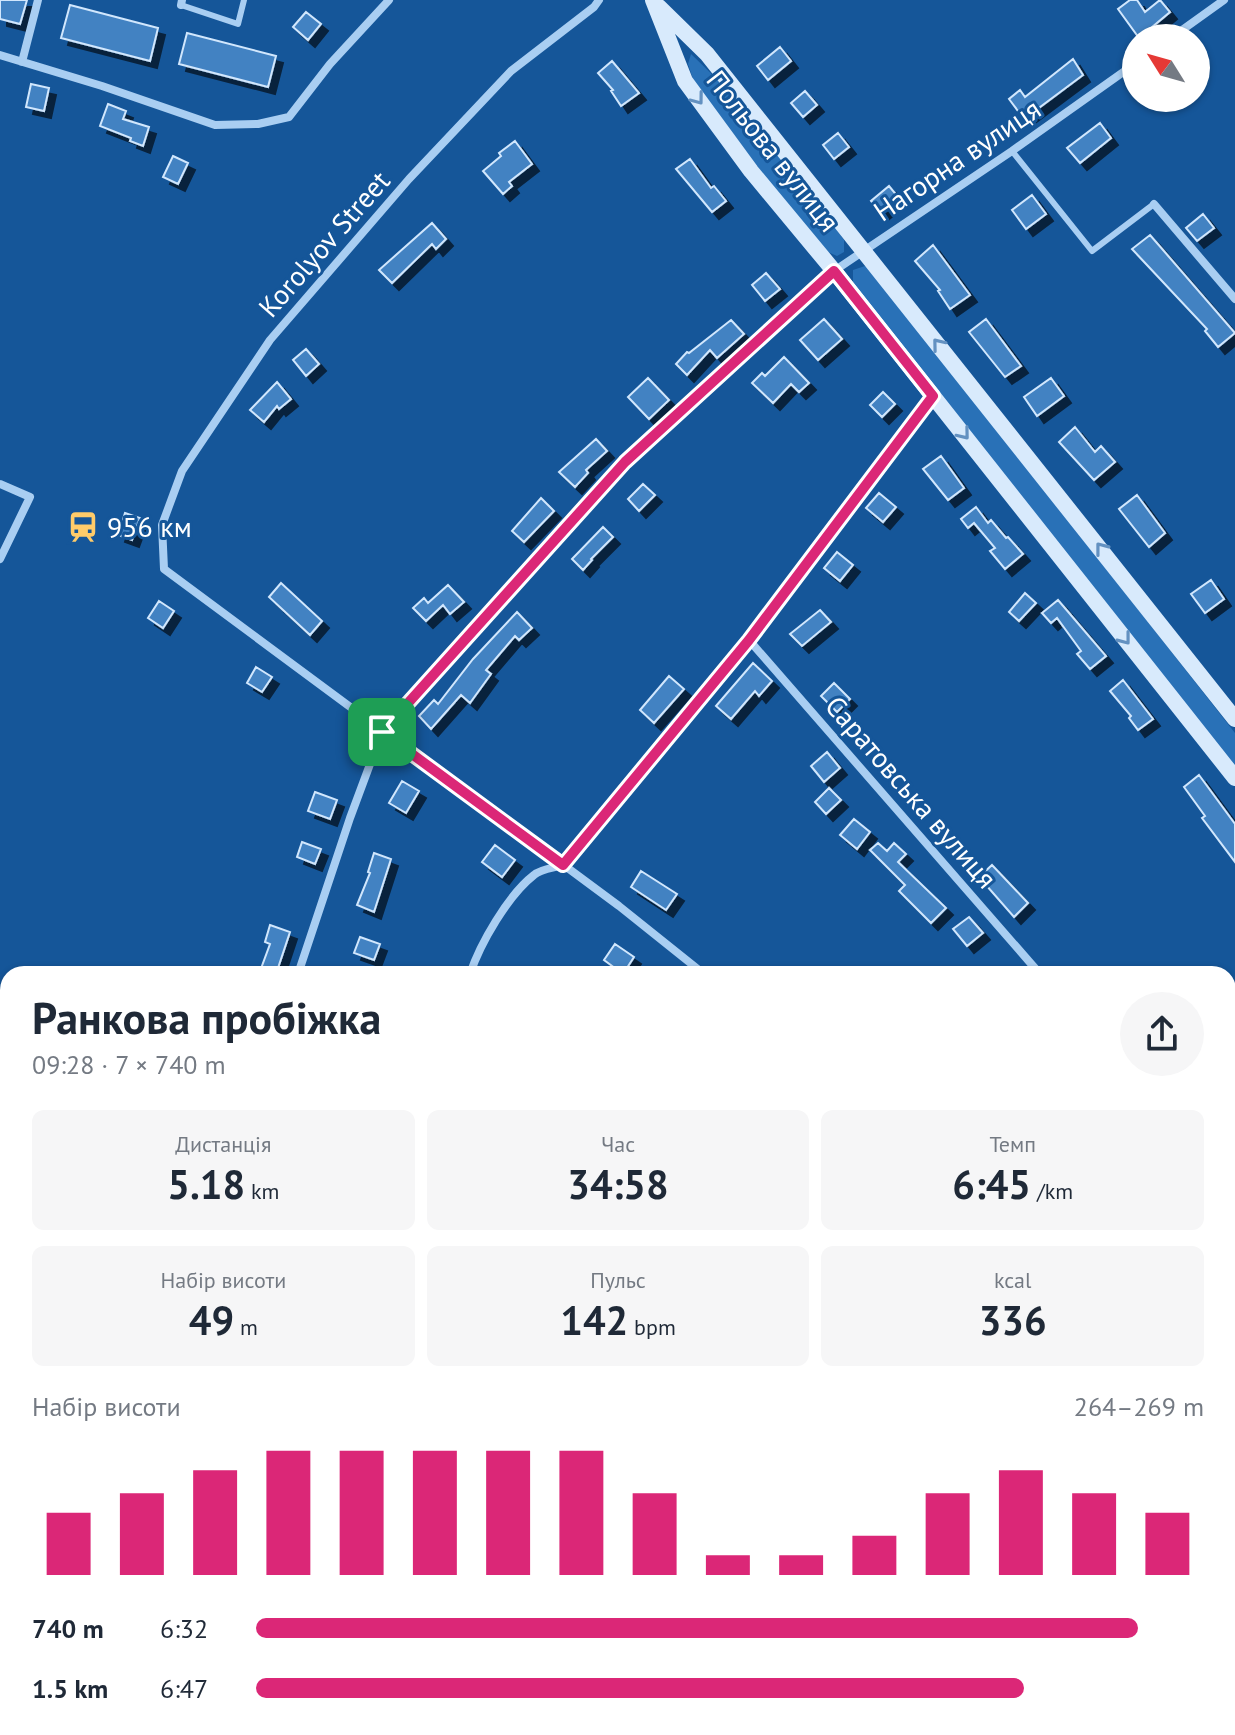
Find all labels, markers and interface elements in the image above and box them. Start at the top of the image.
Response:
north arrow [1122,24,1210,112]
map controls [1122,24,1210,112]
street label: Польова вулиця [699,62,848,239]
one-way arrow [689,90,703,105]
street label: Нагорна вулиця [866,90,1047,229]
street label: Korolyov Street [250,162,398,325]
one-way arrow [934,339,948,354]
one-way arrow [954,425,969,439]
place label: 956 км [107,508,192,545]
station icon: 956 км [66,510,100,544]
one-way arrow [1096,542,1110,557]
one-way arrow [1115,630,1129,645]
street label: Саратовська вулиця [818,688,1005,896]
pin [348,698,416,766]
icon: arrive [360,710,404,754]
text: Ранкова пробіжка [32,989,381,1046]
button: share [1120,992,1204,1076]
text: 09:28 · 7 × 740 m [32,1048,226,1081]
text: Дистанція [175,1130,271,1158]
text: Час [601,1130,635,1158]
text: Темп [989,1130,1036,1158]
text: 5.18 [167,1158,245,1210]
text: 34:58 [567,1158,669,1210]
text: 6:45 [952,1158,1031,1210]
text: km [245,1177,279,1205]
text: /km [1031,1177,1073,1205]
text: Набір висоти [160,1266,286,1294]
text: Пульс [590,1266,646,1294]
text: kcal [994,1266,1031,1294]
text: 49 [189,1294,234,1346]
text: 142 [560,1294,628,1346]
text: 336 [979,1294,1047,1346]
text: m [234,1313,258,1341]
text: bpm [628,1313,676,1341]
text: Набір висоти [32,1390,181,1423]
text: 264–269 m [1074,1390,1204,1423]
text: 740 m [32,1612,104,1645]
text: 6:32 [160,1612,208,1645]
text: 1.5 km [32,1672,108,1705]
text: 6:47 [160,1672,208,1705]

